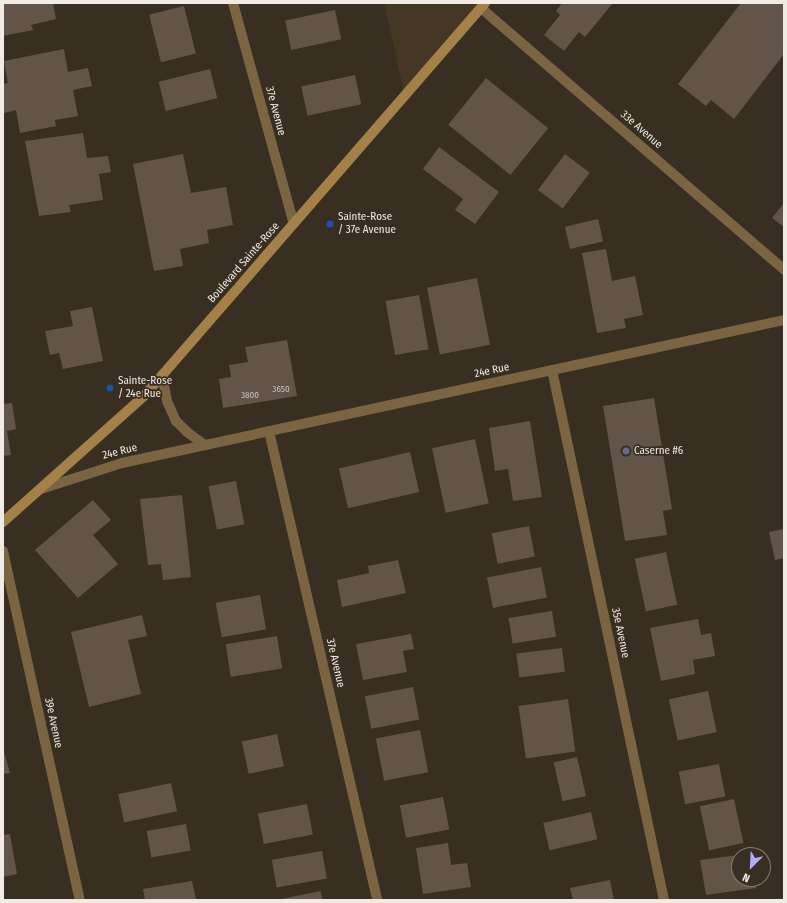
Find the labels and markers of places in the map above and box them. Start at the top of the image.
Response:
place label: Sainte-Rose / 37e Avenue [338,211,396,237]
marker: Sainte-Rose / 37e Avenue [325,219,335,229]
place label: Sainte-Rose / 24e Rue [118,375,172,401]
marker: Sainte-Rose / 24e Rue [105,383,115,393]
place label: Caserne #6 [634,444,683,458]
marker: Caserne #6 [621,446,631,456]

